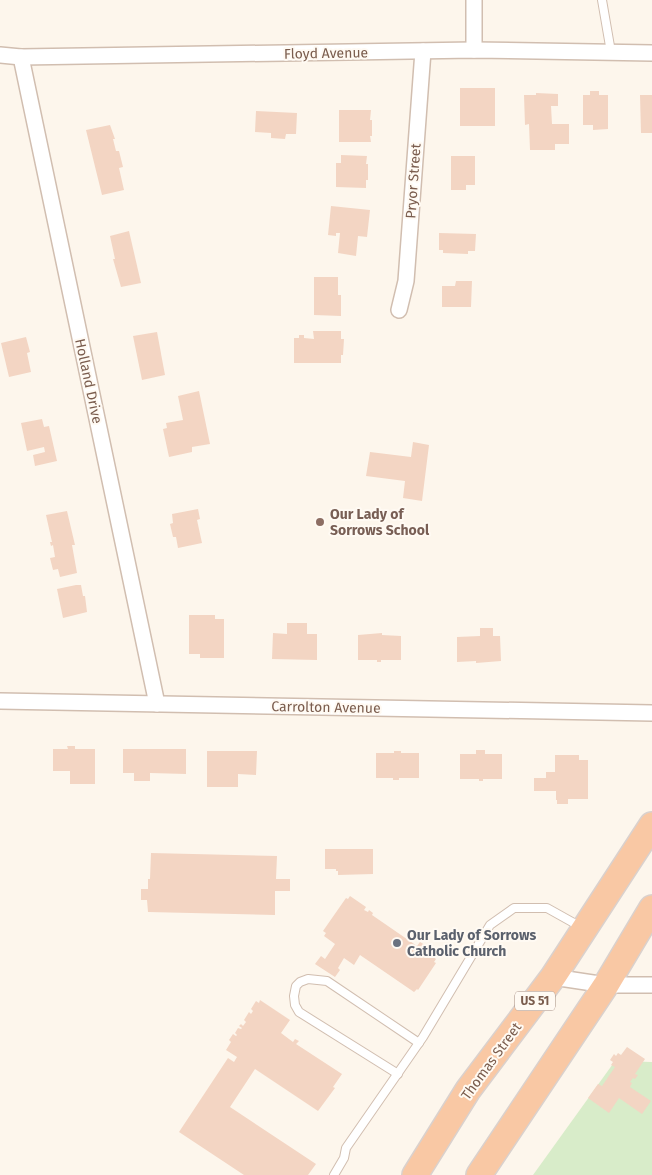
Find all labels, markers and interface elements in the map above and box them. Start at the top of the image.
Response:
street label: Floyd Avenue [284,44,368,63]
street label: Pryor Street [402,142,425,219]
street label: Holland Drive [71,337,106,425]
place label: Our Lady of Sorrows School [330,506,430,539]
marker: Our Lady of Sorrows School [314,516,326,528]
street label: Carrolton Avenue [271,698,381,717]
place label: Our Lady of Sorrows Catholic Church [407,927,536,960]
marker: Our Lady of Sorrows Catholic Church [391,937,403,949]
road number: US 51 [515,991,555,1010]
street label: Thomas Street [458,1019,526,1103]

